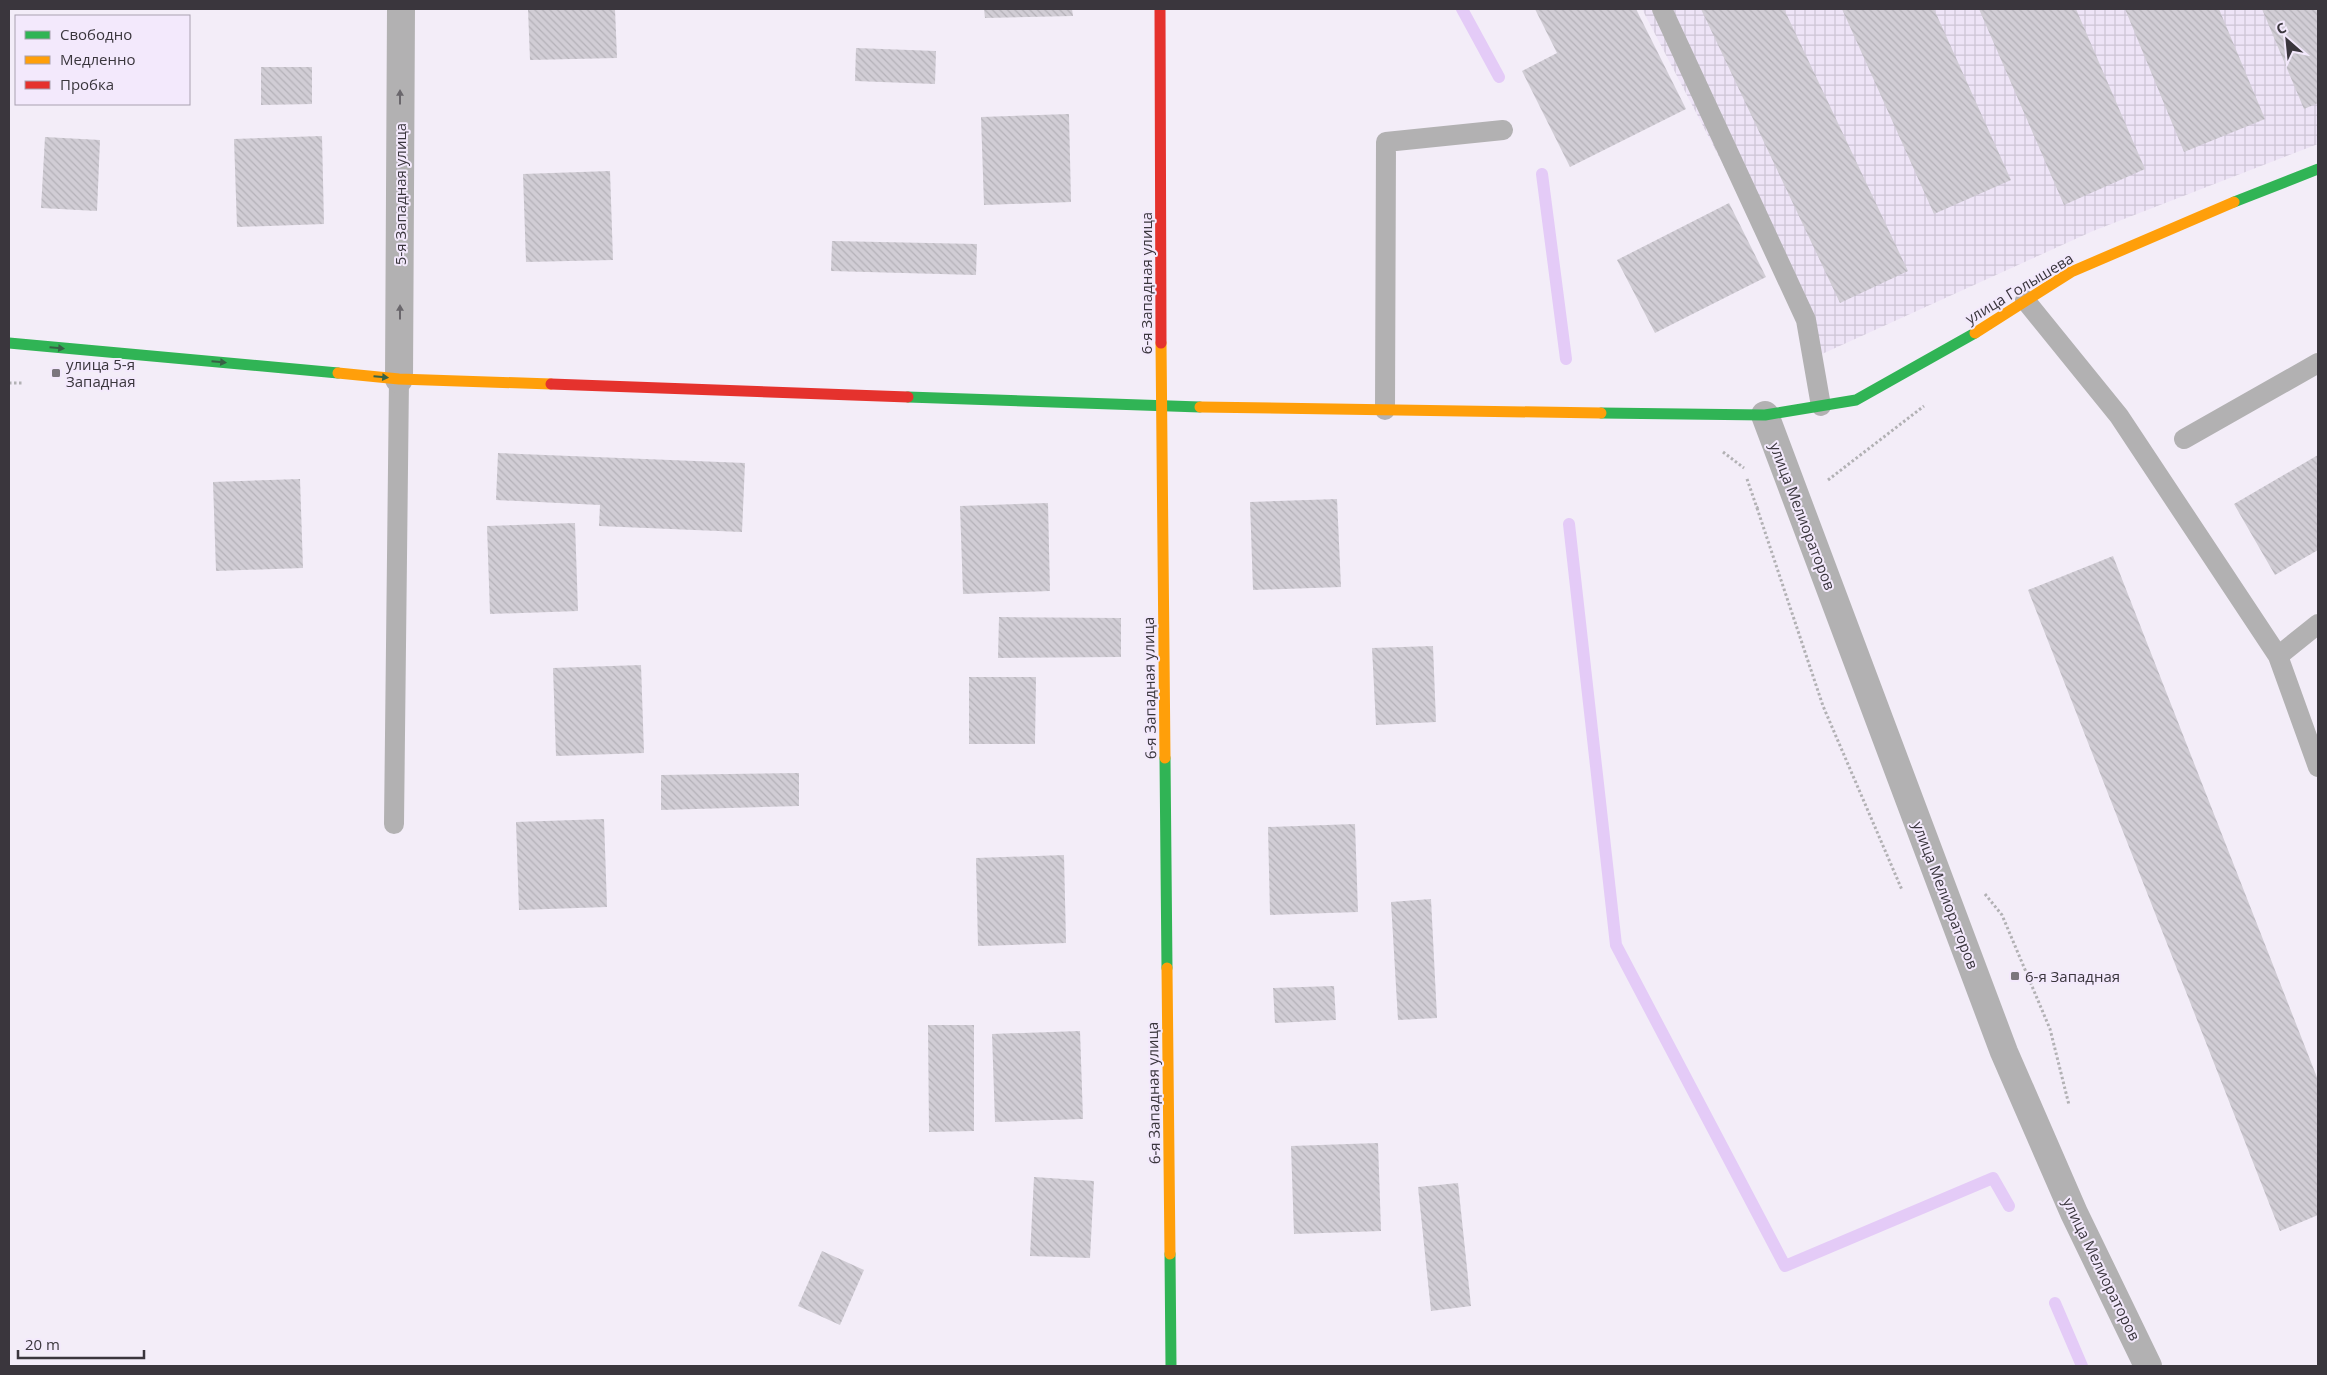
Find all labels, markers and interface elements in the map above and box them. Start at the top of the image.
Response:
legend [15,15,190,105]
north arrow [2262,15,2312,65]
text: С [2273,17,2289,38]
text: Свободно [60,24,132,44]
text: Медленно [60,49,136,69]
text: Пробка [60,74,114,94]
one-way arrow [396,89,404,105]
street label: 5-я Западная улица [390,123,410,265]
street label: 6-я Западная улица [1136,212,1156,354]
street label: улица Голышева [1961,248,2077,328]
one-way arrow [396,304,404,320]
one-way arrow [50,344,66,352]
place label: улица 5-я Западная [66,354,135,391]
one-way arrow [211,358,227,366]
marker: улица 5-я Западная [50,367,62,379]
one-way arrow [373,373,389,381]
street label: улица Мелиораторов [1766,439,1840,593]
street label: 6-я Западная улица [1138,617,1160,759]
street label: улица Мелиораторов [1909,818,1983,972]
place label: 6-я Западная [2025,966,2120,986]
marker: 6-я Западная [2009,970,2021,982]
street label: 6-я Западная улица [1142,1022,1164,1164]
street label: улица Мелиораторов [2059,1194,2145,1344]
scale bar [18,1328,144,1360]
text: 20 m [25,1334,60,1354]

